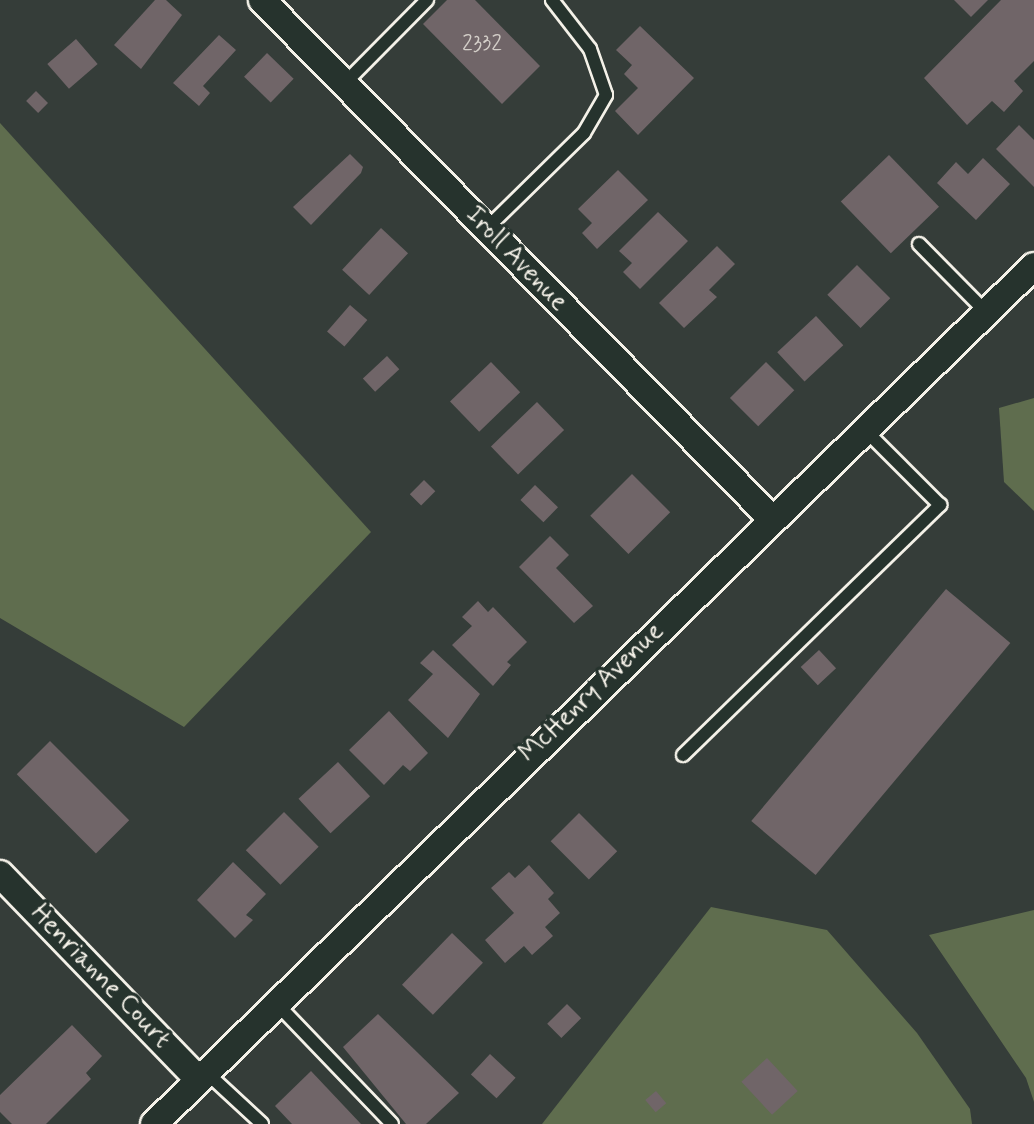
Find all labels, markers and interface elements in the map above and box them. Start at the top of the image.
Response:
house number: 2332 [462,32,502,58]
street label: Iroll Avenue [458,199,574,319]
street label: McHenry Avenue [513,616,671,770]
street label: Henrianne Court [24,899,176,1055]

